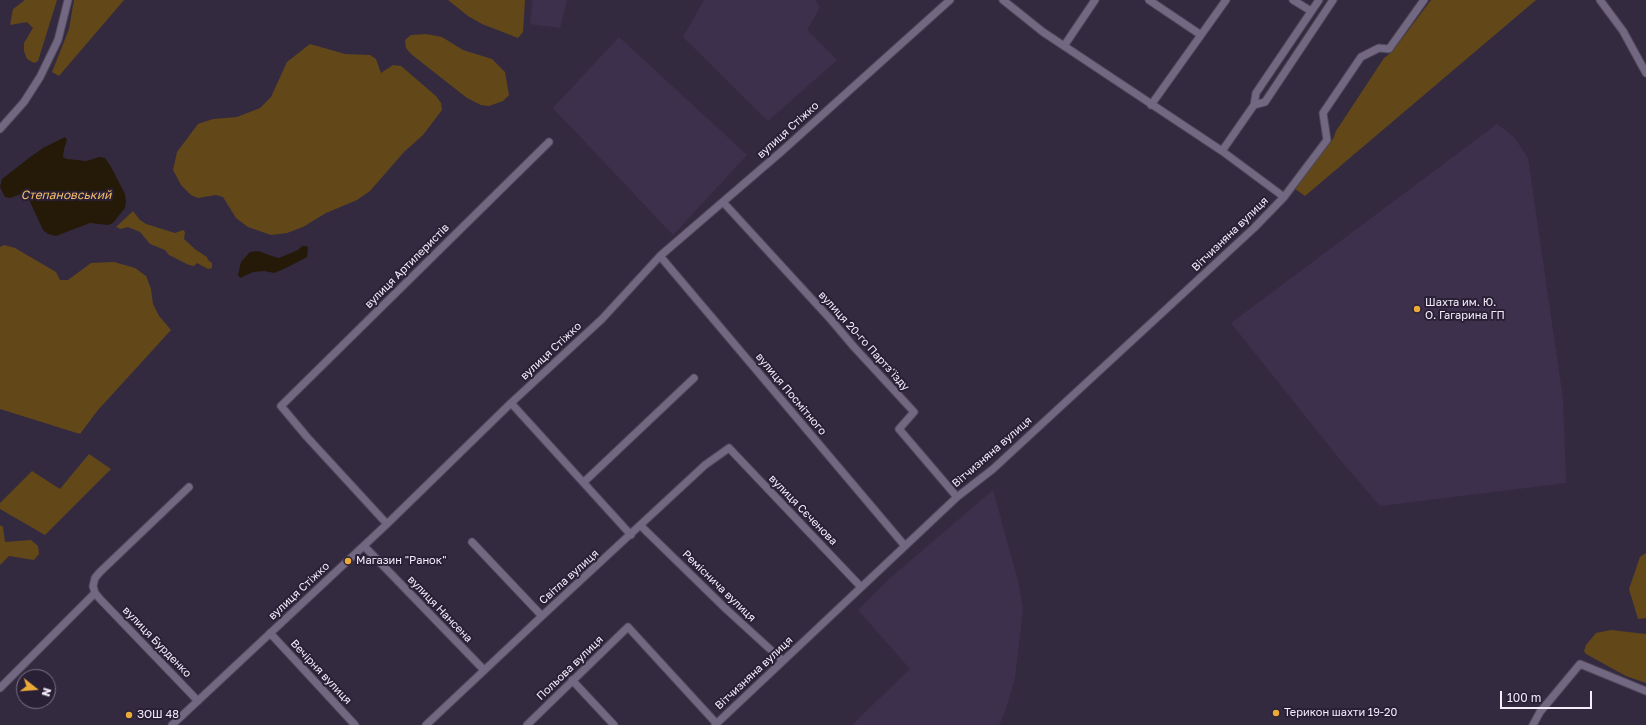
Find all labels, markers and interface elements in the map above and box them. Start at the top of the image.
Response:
street label: вулиця Стіжко [754,99,822,161]
water label: Степановський [21,188,111,202]
street label: Вітчизняна вулиця [1189,194,1271,274]
street label: вулиця Артилеристів [362,221,452,311]
street label: вулиця 20-го Партз'їзду [816,288,912,394]
place label: Шахта им. Ю. О. Гагарина ГП [1425,296,1505,322]
marker: Шахта им. Ю. О. Гагарина ГП [1412,304,1422,314]
street label: вулиця Стіжко [518,319,584,383]
street label: вулиця Посмітного [753,350,829,438]
street label: Вітчизняна вулиця [949,414,1035,490]
street label: вулиця Сєченова [766,472,840,548]
street label: Світла вулиця [537,547,601,607]
street label: Реміснича вулиця [679,548,759,624]
place label: Магазин "Ранок" [356,554,447,568]
marker: Магазин "Ранок" [343,556,353,566]
street label: вулиця Стіжко [266,559,332,623]
street label: вулиця Нансена [405,573,475,645]
street label: вулиця Бурденко [120,604,194,680]
street label: Польова вулиця [534,633,606,703]
street label: Вітчизняна вулиця [712,634,796,712]
street label: Вечірня вулиця [288,637,354,707]
north arrow [16,669,56,709]
scale bar [1502,683,1594,709]
text: N [40,686,54,698]
text: 100 m [1507,690,1541,705]
place label: Терикон шахти 19-20 [1284,706,1397,720]
place label: ЗОШ 48 [137,708,179,722]
marker: Терикон шахти 19-20 [1271,708,1281,718]
marker: ЗОШ 48 [124,710,134,720]

